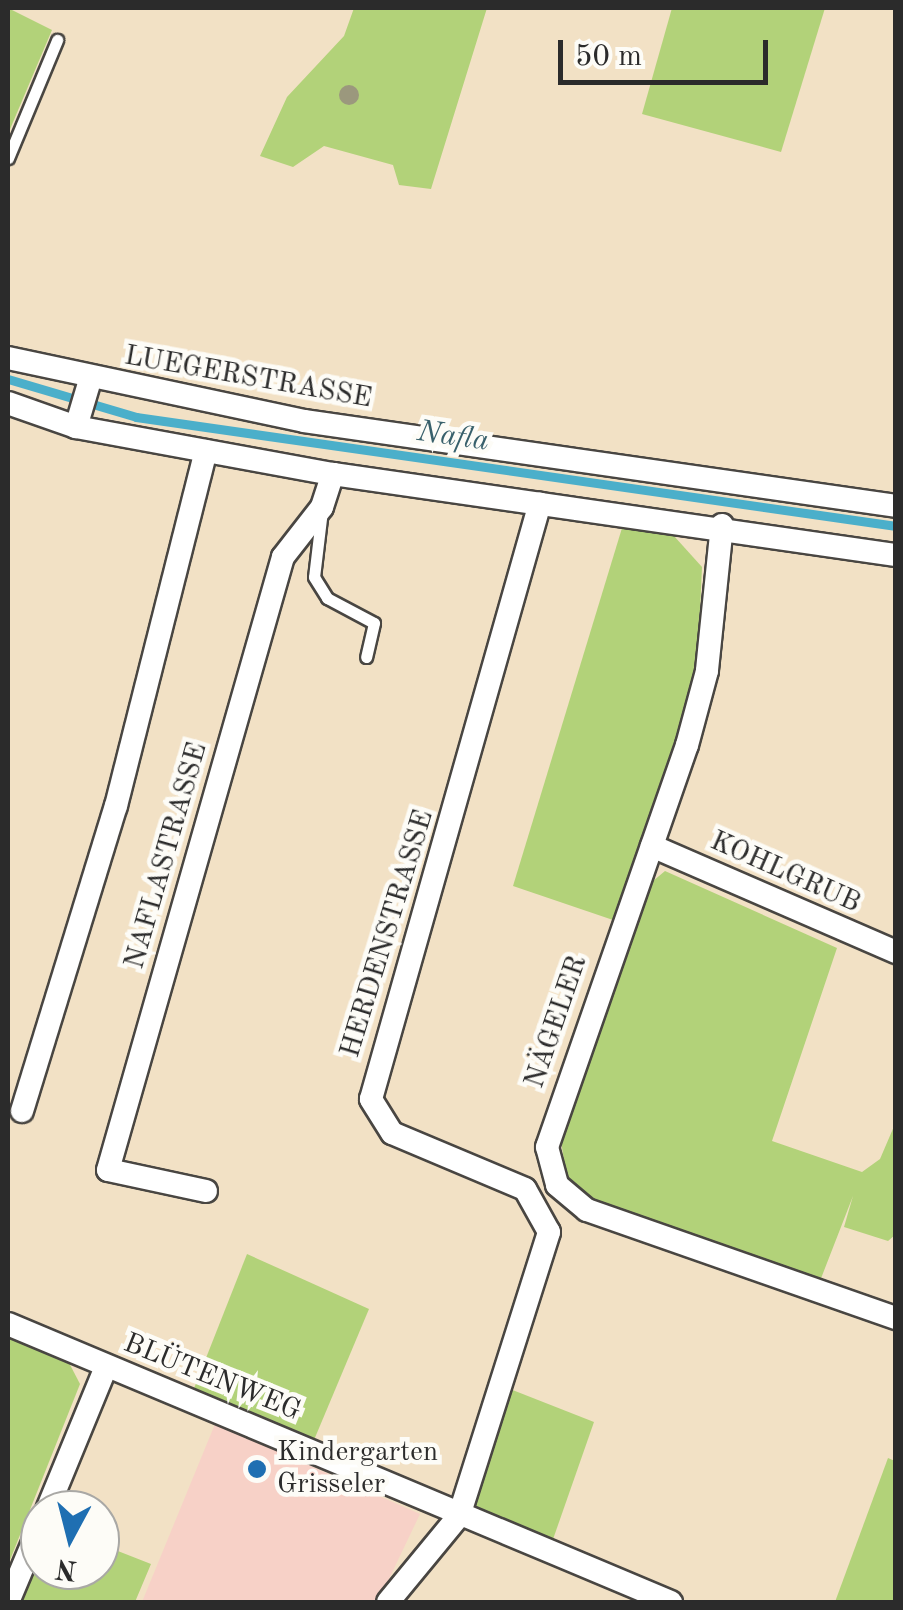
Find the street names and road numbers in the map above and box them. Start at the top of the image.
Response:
street label: LUEGERSTRASSE [122,340,374,416]
street label: NAFLASTRASSE [119,739,215,973]
street label: HERDENSTRASSE [334,806,442,1062]
street label: KOHLGRUB [705,825,865,921]
street label: NÄGELER [519,951,595,1093]
street label: BLÜTENWEG [118,1327,306,1429]

